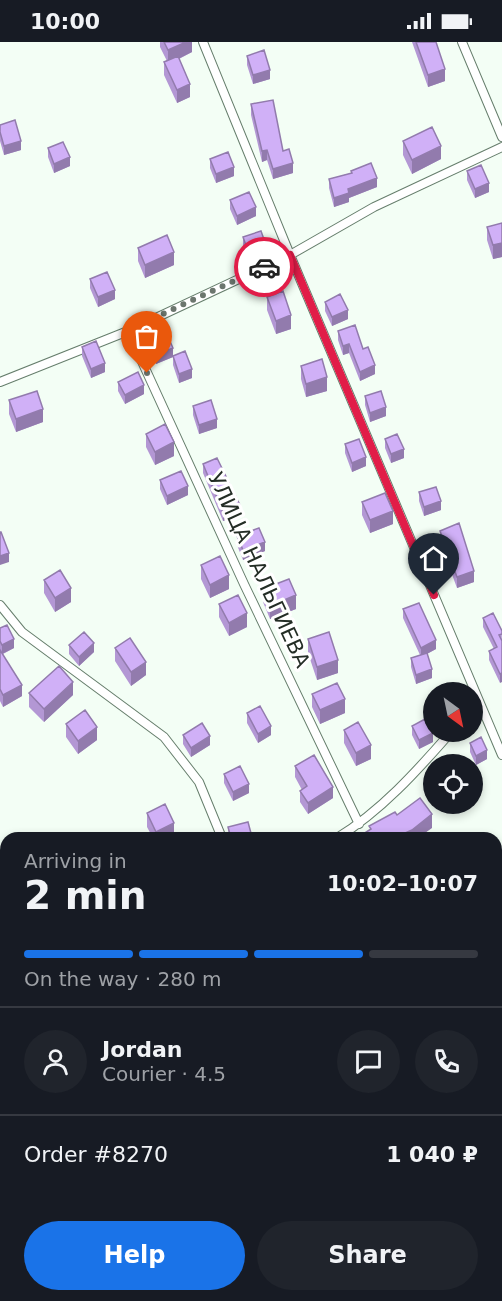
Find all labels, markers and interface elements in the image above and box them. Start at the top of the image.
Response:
text: 10:00 [30,9,100,34]
courier [234,237,294,297]
icon: car [248,251,281,284]
pin [121,311,172,373]
icon: bag [130,320,163,353]
street label: УЛИЦА НАЛЬГИЕВА [203,469,315,672]
pin [408,533,459,595]
icon: home [417,542,450,575]
north arrow [423,682,483,742]
map controls [423,682,483,814]
button: locate [423,754,483,814]
text: Arriving in [24,849,127,873]
text: 10:02–10:07 [327,871,478,896]
text: 2 min [24,873,146,918]
text: On the way · 280 m [24,967,222,991]
button: person [24,1030,87,1093]
button: chat [337,1030,400,1093]
button: phone [415,1030,478,1093]
text: Jordan [102,1037,182,1062]
text: Courier · 4.5 [102,1062,226,1086]
text: Order #8270 [24,1142,168,1167]
text: 1 040 ₽ [386,1142,478,1167]
button: Help [24,1221,245,1290]
button: Share [257,1221,478,1290]

